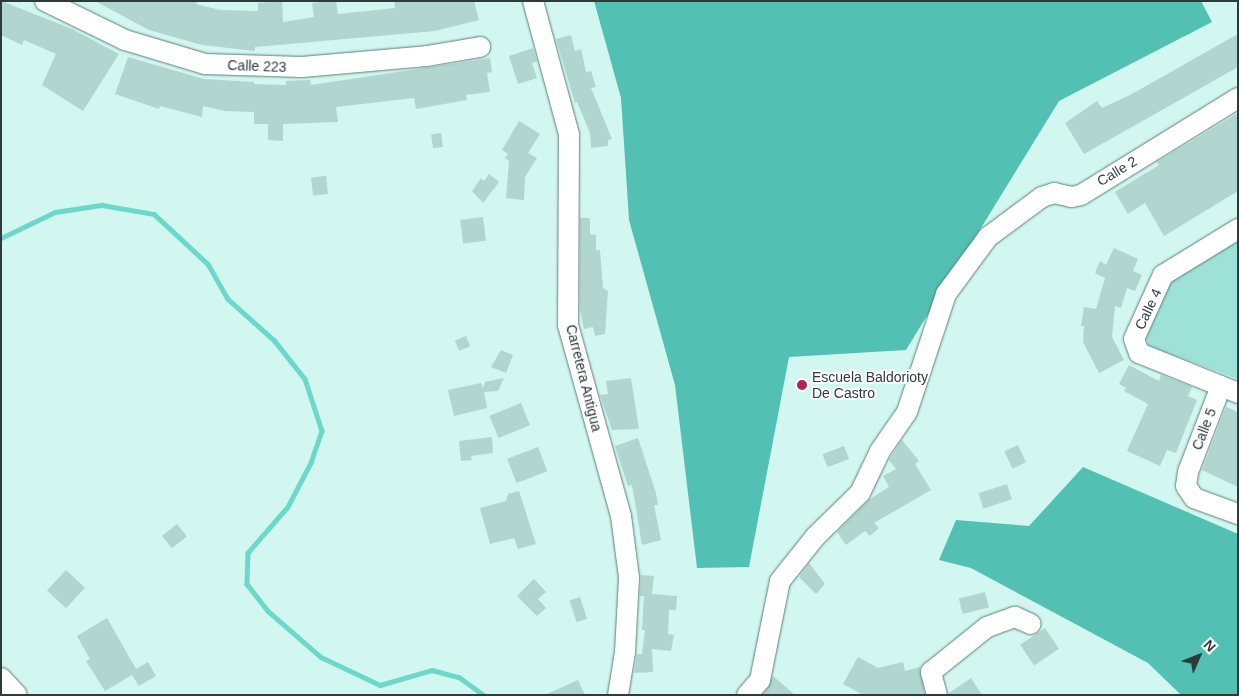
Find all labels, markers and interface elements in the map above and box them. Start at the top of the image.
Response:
street label: Calle 223 [227,57,287,75]
street label: Calle 2 [1094,153,1140,189]
street label: Calle 4 [1131,286,1165,332]
street label: Carretera Antigua [562,322,606,434]
place label: Escuela Baldorioty De Castro [812,369,928,402]
marker: Escuela Baldorioty De Castro [796,379,808,391]
street label: Calle 5 [1188,406,1220,452]
north arrow [1174,631,1224,681]
text: N [1201,636,1219,655]

